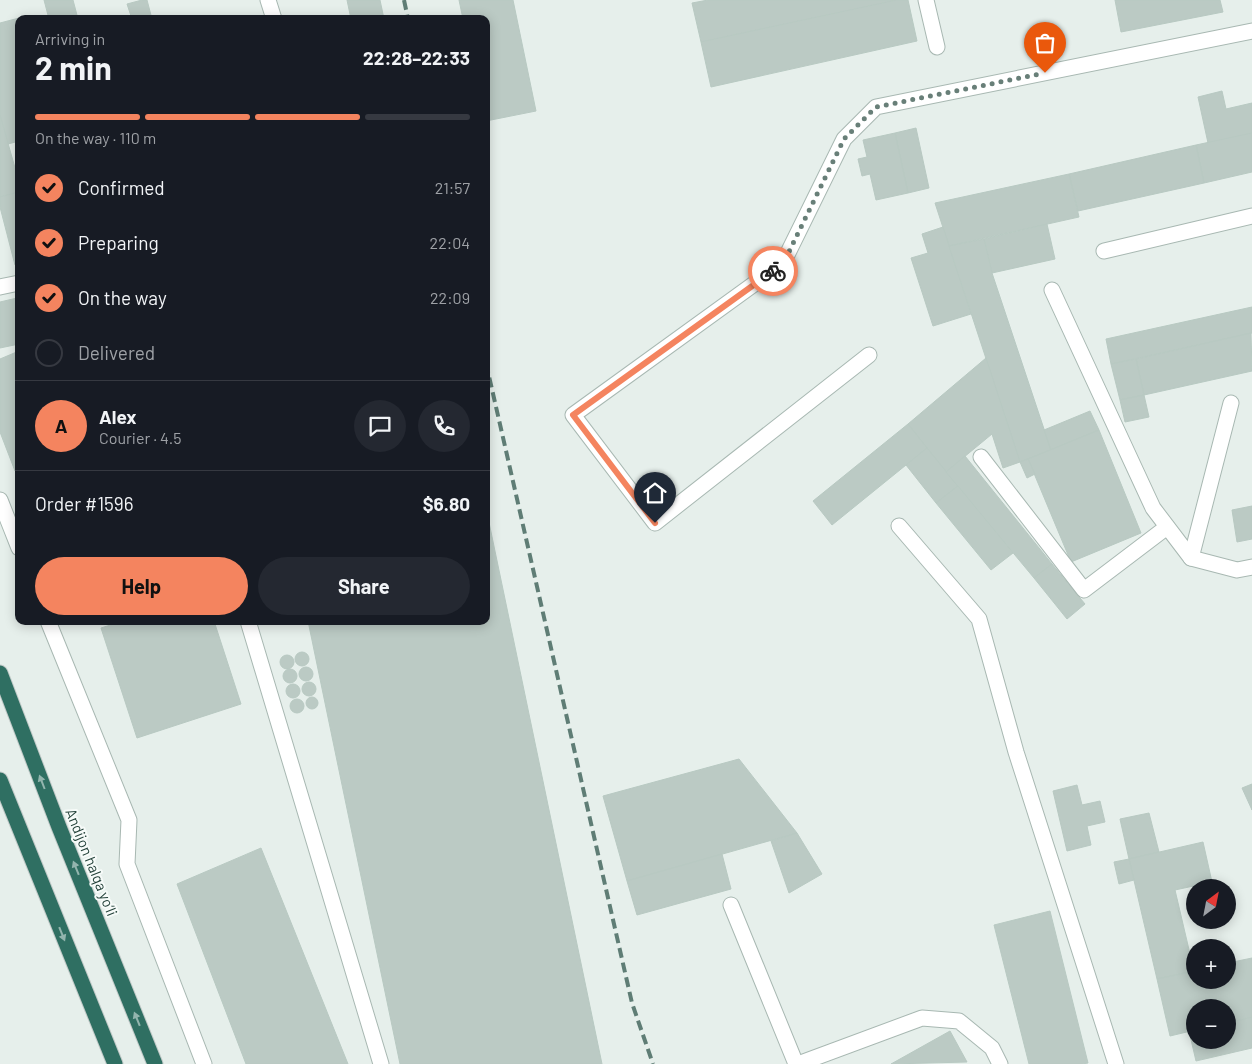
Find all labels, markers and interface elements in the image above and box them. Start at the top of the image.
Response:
pin [1024,22,1066,73]
text: Arriving in [35,29,105,48]
icon: bag [1031,29,1059,57]
text: 22:28–22:33 [363,46,470,69]
text: 2 min [35,48,112,86]
text: On the way · 110 m [35,128,156,147]
icon: check [35,174,63,202]
text: Confirmed [78,176,165,199]
text: 21:57 [435,178,470,197]
icon: check [35,229,63,257]
text: Preparing [78,231,159,254]
text: 22:04 [430,233,470,252]
courier [748,246,798,296]
icon: bike [759,257,787,285]
icon: check [35,284,63,312]
text: On the way [78,286,167,309]
text: 22:09 [430,288,470,307]
text: Delivered [78,341,155,364]
button: chat [354,400,406,452]
button: phone [418,400,470,452]
text: Alex [99,405,137,428]
text: A [55,414,67,437]
text: Courier · 4.5 [99,428,182,447]
pin [634,472,676,523]
icon: home [641,479,669,507]
text: Order #1596 [35,492,133,515]
text: $6.80 [423,492,470,515]
button: Help [35,557,248,615]
button: Share [258,557,470,615]
one-way arrow [37,775,45,789]
street label: Andijon halqa yo‘li [62,806,122,918]
one-way arrow [71,861,79,875]
north arrow [1186,879,1236,929]
map controls [1186,879,1236,1049]
one-way arrow [58,927,66,942]
button: + [1186,939,1236,989]
button: − [1186,999,1236,1049]
one-way arrow [132,1012,140,1026]

